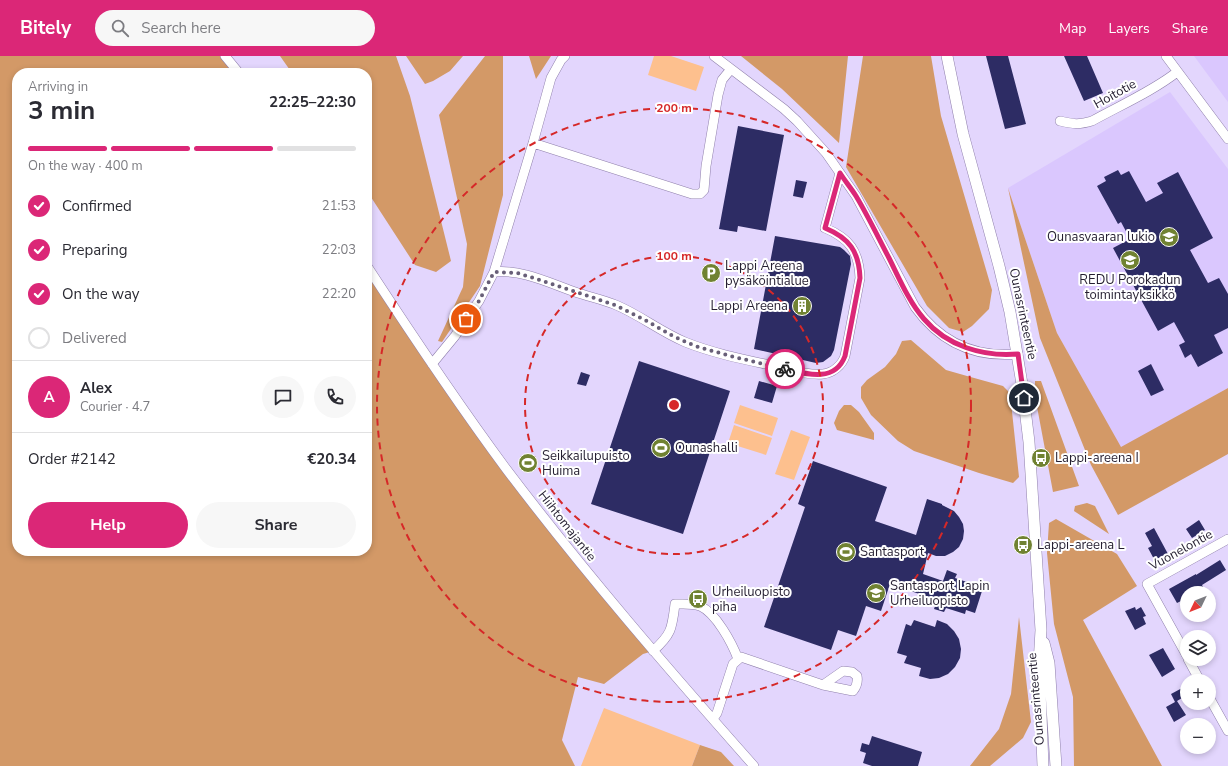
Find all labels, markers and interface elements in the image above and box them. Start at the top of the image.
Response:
search box [95,10,375,46]
text: Bitely [20,15,71,41]
icon: search [109,17,131,39]
text: Search here [141,18,221,38]
text: Map [1059,19,1086,38]
text: Layers [1108,19,1150,38]
text: Share [1172,19,1208,38]
street label: Hoitotie [1090,75,1140,113]
text: Arriving in [28,78,88,96]
text: 22:25–22:30 [269,92,356,112]
text: 3 min [28,93,95,128]
text: 200 m [656,100,692,116]
text: On the way · 400 m [28,157,143,175]
icon: check [28,195,50,217]
text: Confirmed [62,196,132,216]
text: 21:53 [322,197,356,215]
school or university icon: Ounasvaaran lukio [1158,226,1180,248]
place label: Ounasvaaran lukio [1047,228,1155,246]
icon: check [28,239,50,261]
text: Preparing [62,240,127,260]
text: 22:03 [322,241,356,259]
text: 100 m [656,248,692,264]
school or university icon: REDU Porokadun toimintayksikkö [1119,249,1141,271]
place label: Lappi Areena pysäköintialue [725,257,809,290]
parking icon: Lappi Areena pysäköintialue [700,262,722,284]
street label: Ounasrinteentie [1005,267,1041,361]
place label: REDU Porokadun toimintayksikkö [1079,271,1181,304]
icon: check [28,283,50,305]
text: On the way [62,284,140,304]
text: 22:20 [322,285,356,303]
building icon: Lappi Areena [791,295,813,317]
place label: Lappi Areena [710,297,788,315]
pin [449,302,483,336]
icon: bag [455,308,477,330]
text: Delivered [62,328,127,348]
courier [765,349,805,389]
icon: bike [774,358,796,380]
button: chat [262,376,304,418]
button: phone [314,376,356,418]
text: Alex [80,378,112,398]
pin [1007,381,1041,415]
text: A [43,387,55,407]
icon: home [1013,387,1035,409]
text: Courier · 4.7 [80,398,150,416]
centre of rings [667,398,681,412]
sports icon: Ounashalli [650,437,672,459]
place label: Ounashalli [675,439,738,457]
place label: Seikkailupuisto Huima [542,447,630,480]
bus stop icon: Lappi-areena I [1030,447,1052,469]
text: Order #2142 [28,449,116,469]
text: €20.34 [307,449,356,469]
place label: Lappi-areena I [1055,449,1139,467]
sports icon: Seikkailupuisto Huima [517,452,539,474]
street label: Hiihtomajantie [534,487,600,565]
button: Help [28,502,188,548]
button: Share [196,502,356,548]
street label: Vuonelontie [1145,525,1216,575]
bus stop icon: Lappi-areena L [1012,534,1034,556]
place label: Lappi-areena L [1037,536,1125,554]
sports icon: Santasport [835,541,857,563]
place label: Santasport [860,543,925,561]
place label: Santasport Lapin Urheiluopisto [890,577,990,610]
school or university icon: Santasport Lapin Urheiluopisto [865,582,887,604]
place label: Urheiluopisto piha [712,583,790,616]
north arrow [1180,586,1216,622]
map controls [1180,586,1216,754]
bus stop icon: Urheiluopisto piha [687,588,709,610]
button: layers [1180,630,1216,666]
street label: Ounasrinteentie [1023,652,1049,746]
button: + [1180,674,1216,710]
button: − [1180,718,1216,754]

